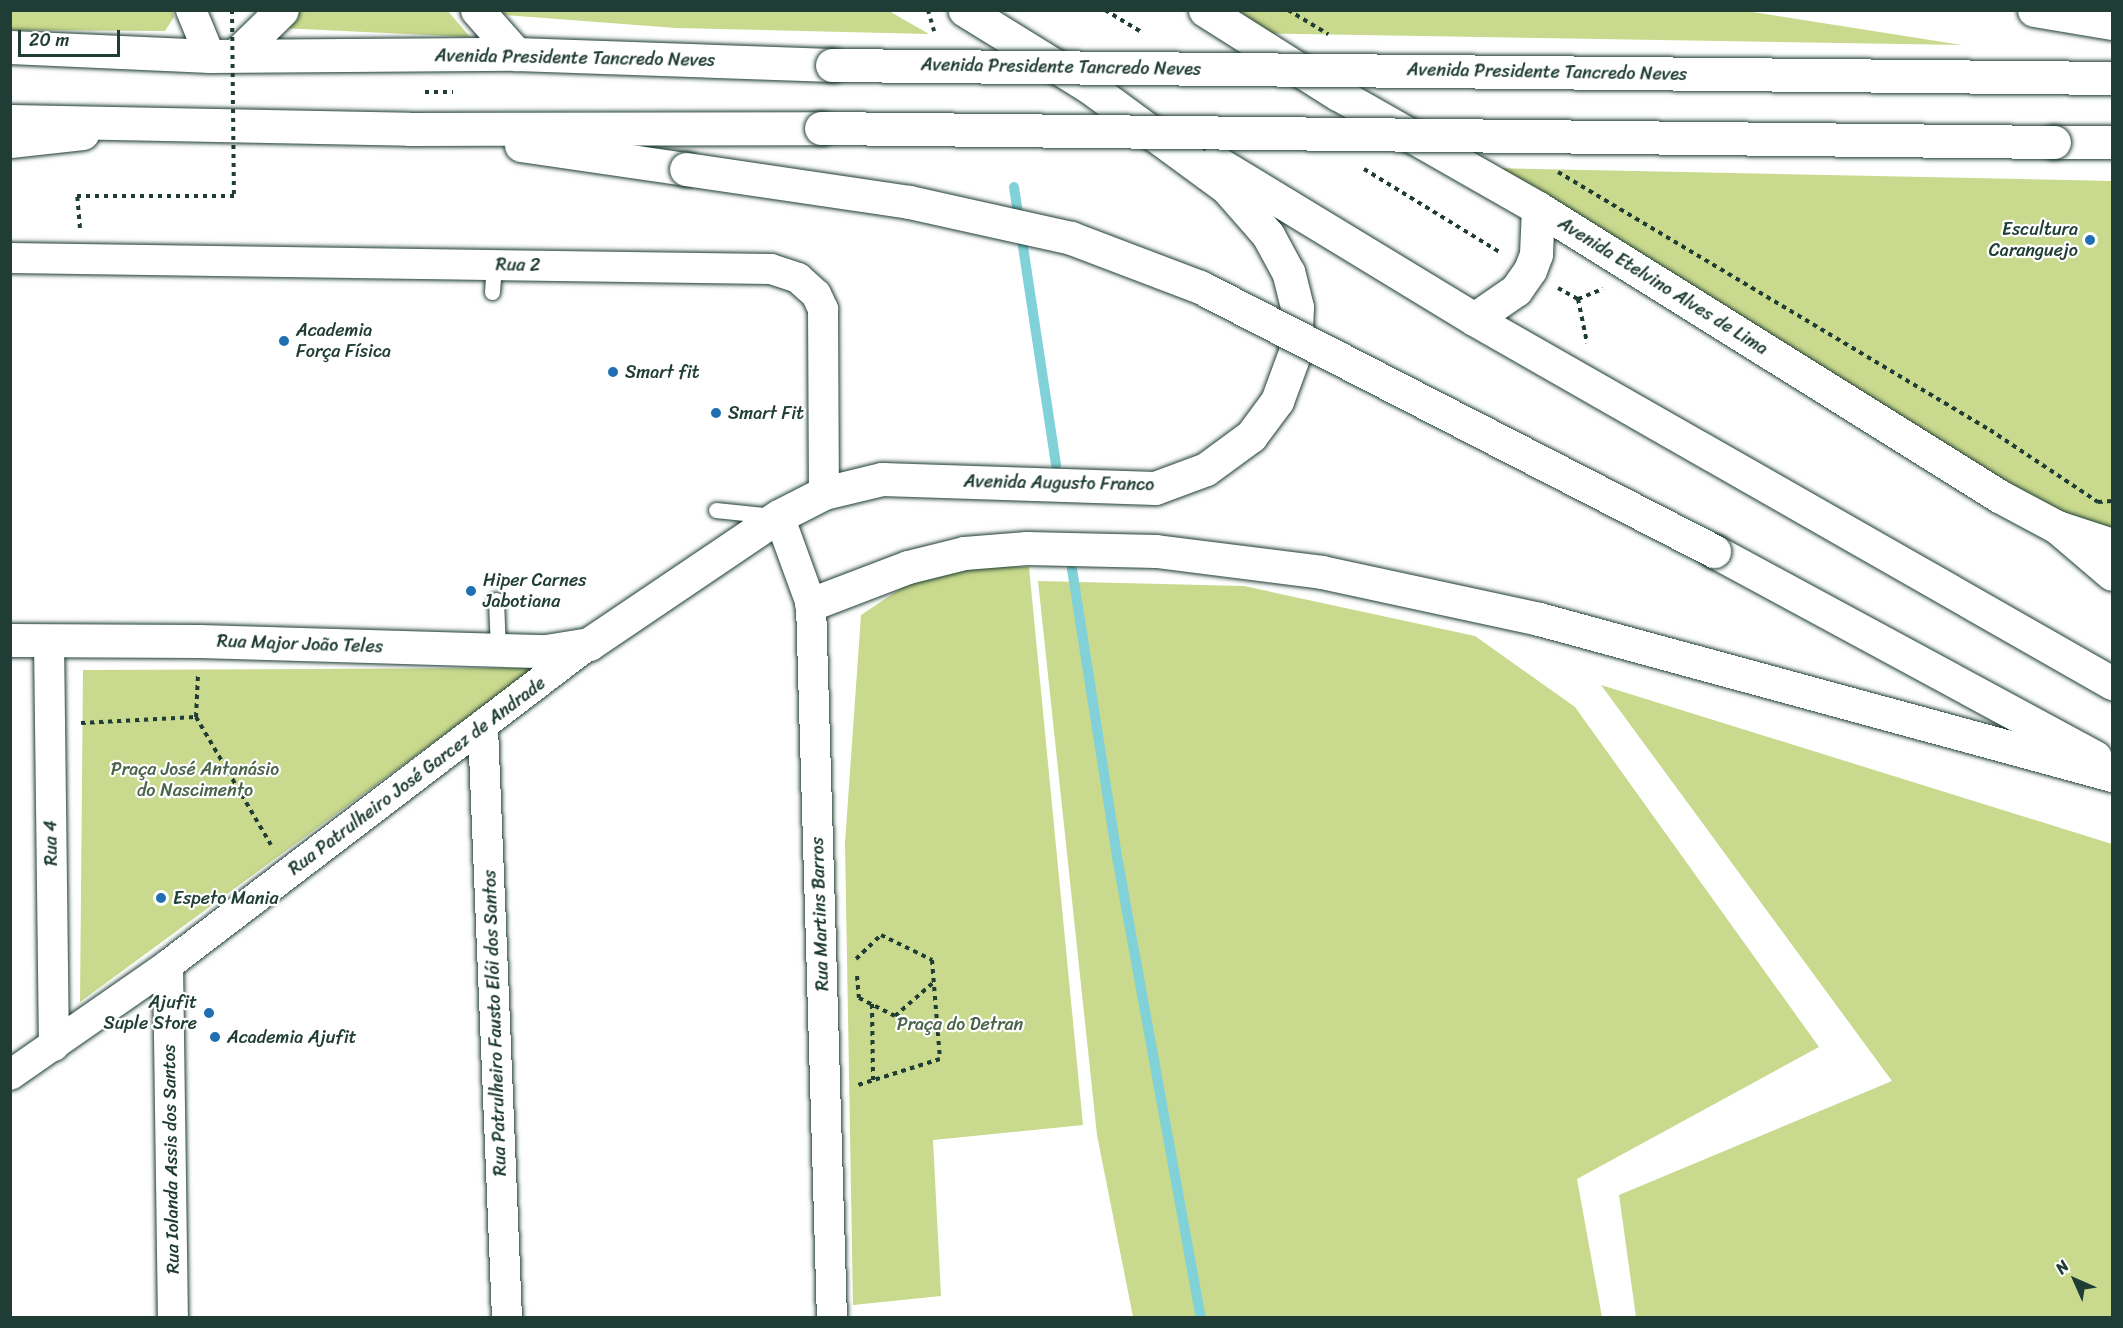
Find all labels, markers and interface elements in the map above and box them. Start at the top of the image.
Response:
scale bar [21,18,123,56]
text: 20 m [29,24,69,56]
street label: Avenida Presidente Tancredo Neves [434,45,716,71]
street label: Avenida Presidente Tancredo Neves [920,54,1202,80]
street label: Avenida Presidente Tancredo Neves [1406,59,1688,85]
street label: Avenida Etelvino Alves de Lima [1555,213,1771,359]
place label: Escultura Caranguejo [1989,219,2078,262]
marker: Escultura Caranguejo [2083,233,2097,247]
street label: Rua 2 [495,254,541,276]
place label: Academia Força Física [296,320,391,362]
marker: Academia Força Física [277,334,291,348]
place label: Smart fit [625,361,700,383]
marker: Smart fit [606,365,620,379]
place label: Smart Fit [728,402,804,424]
marker: Smart Fit [709,406,723,420]
street label: Avenida Augusto Franco [963,471,1155,495]
place label: Hiper Carnes Jabotiana [483,570,586,612]
marker: Hiper Carnes Jabotiana [464,584,478,598]
street label: Rua Major João Teles [217,630,383,658]
street label: Rua Patrulheiro José Garcez de Andrade [284,672,550,880]
park label: Praça José Antanásio do Nascimento [110,759,280,802]
street label: Rua 4 [40,820,62,866]
street label: Rua Martins Barros [807,837,833,991]
street label: Rua Patrulheiro Fausto Elói dos Santos [479,869,511,1177]
place label: Espeto Mania [173,887,279,909]
marker: Espeto Mania [154,891,168,905]
place label: Ajufit Suple Store [103,992,197,1034]
marker: Ajufit Suple Store [202,1006,216,1020]
park label: Praça do Detran [896,1013,1024,1035]
place label: Academia Ajufit [227,1026,357,1048]
marker: Academia Ajufit [208,1030,222,1044]
street label: Rua Iolanda Assis dos Santos [158,1044,184,1274]
north arrow [2045,1250,2105,1310]
text: N [2048,1253,2076,1281]

